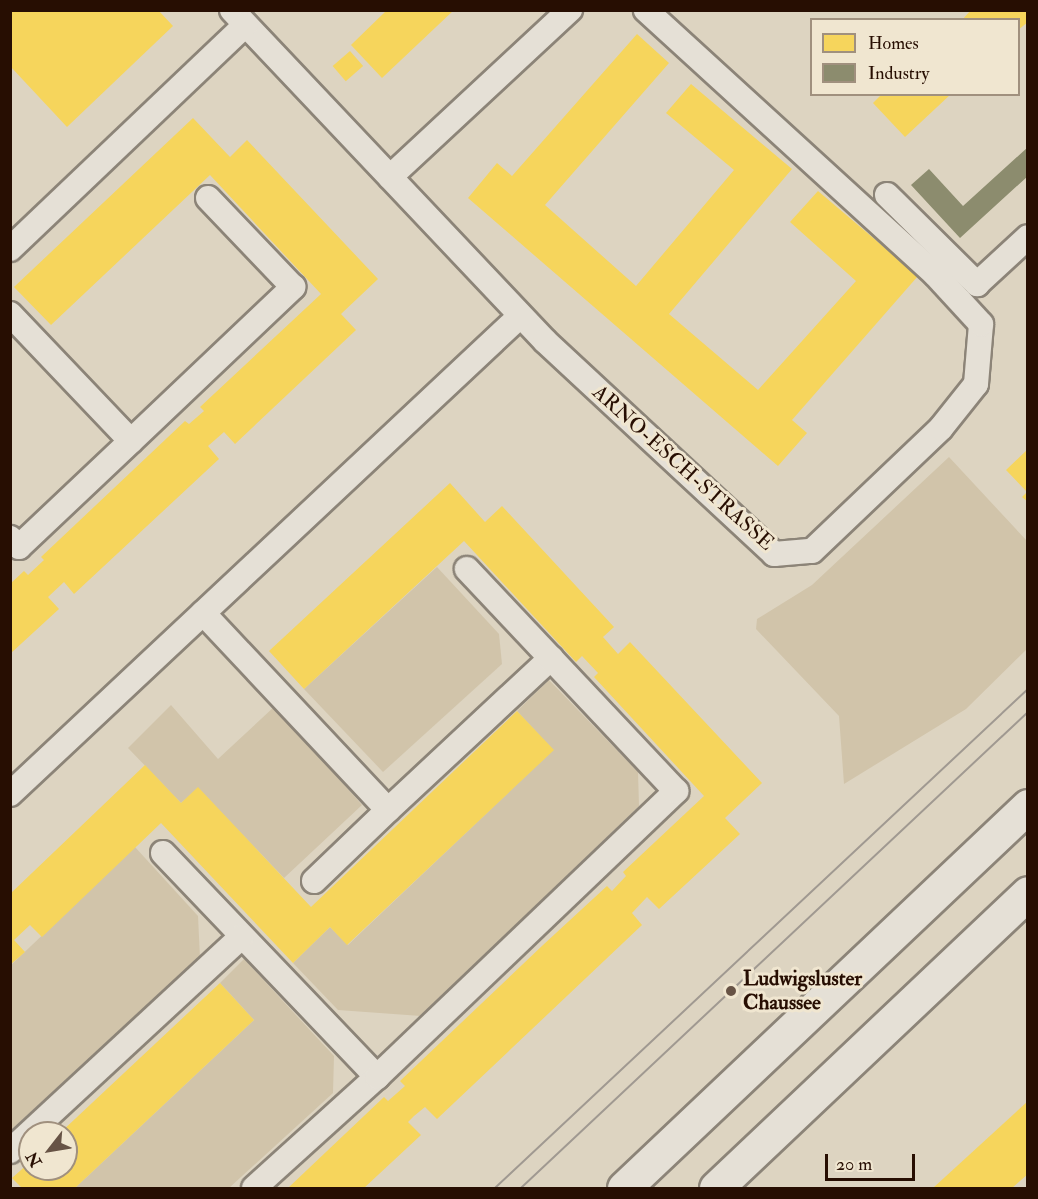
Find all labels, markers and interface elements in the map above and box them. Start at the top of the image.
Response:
legend [810,18,1020,96]
text: Homes [868,32,919,55]
text: Industry [868,62,929,85]
street label: ARNO-ESCH-STRASSE [587,380,779,556]
place label: Ludwigsluster Chaussee [743,966,862,1016]
marker: Ludwigsluster Chaussee [724,984,738,998]
north arrow [18,1121,78,1181]
scale bar [828,1142,918,1180]
text: N [22,1148,47,1171]
text: 20 m [836,1153,872,1176]

